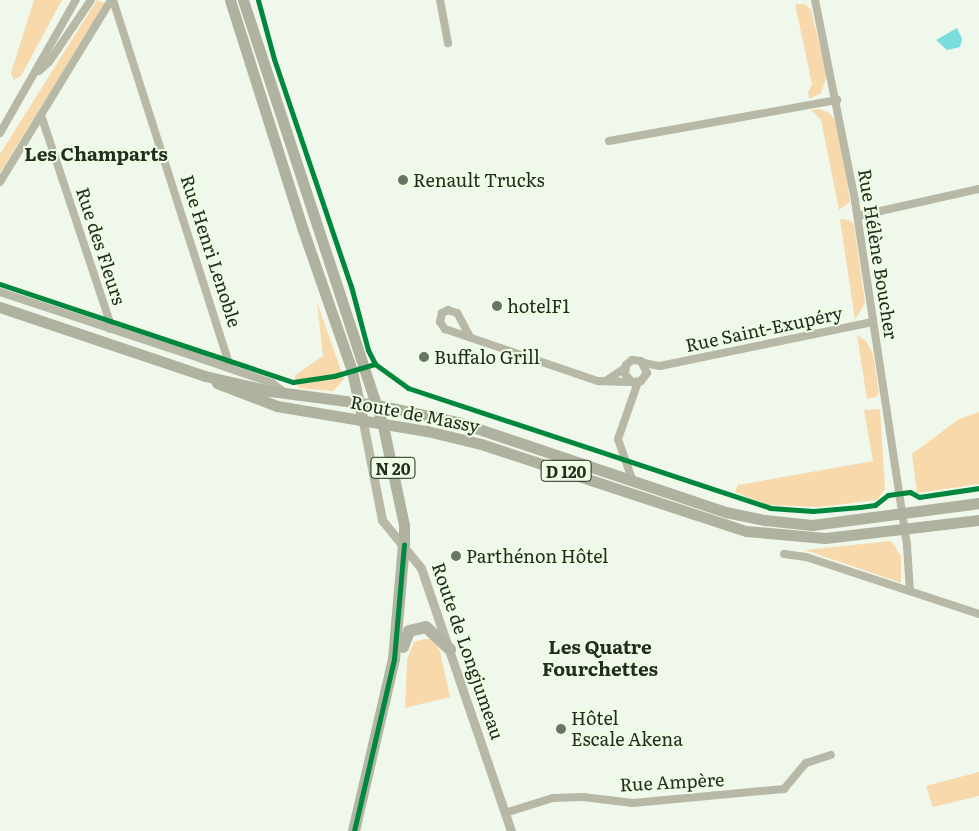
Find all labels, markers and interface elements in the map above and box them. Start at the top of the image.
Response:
district label: Les Champarts [24,143,168,165]
street label: Rue Hélène Boucher [854,167,902,341]
place label: Renault Trucks [413,169,545,191]
street label: Rue Henri Lenoble [176,172,246,330]
marker: Renault Trucks [397,174,409,186]
street label: Rue des Fleurs [72,185,130,307]
place label: hotelF1 [507,295,570,317]
marker: hotelF1 [491,300,503,312]
street label: Rue Saint-Exupéry [683,302,845,356]
place label: Buffalo Grill [434,346,540,368]
marker: Buffalo Grill [418,351,430,363]
street label: Route de Massy [348,391,482,437]
road number: N 20 [369,454,417,482]
road number: D 120 [540,458,592,484]
place label: Parthénon Hôtel [466,545,608,567]
marker: Parthénon Hôtel [450,550,462,562]
street label: Route de Longjumeau [428,560,508,742]
district label: Les Quatre Fourchettes [542,636,658,680]
place label: Hôtel Escale Akena [571,708,683,751]
marker: Hôtel Escale Akena [555,723,567,735]
street label: Rue Ampère [619,768,725,796]

